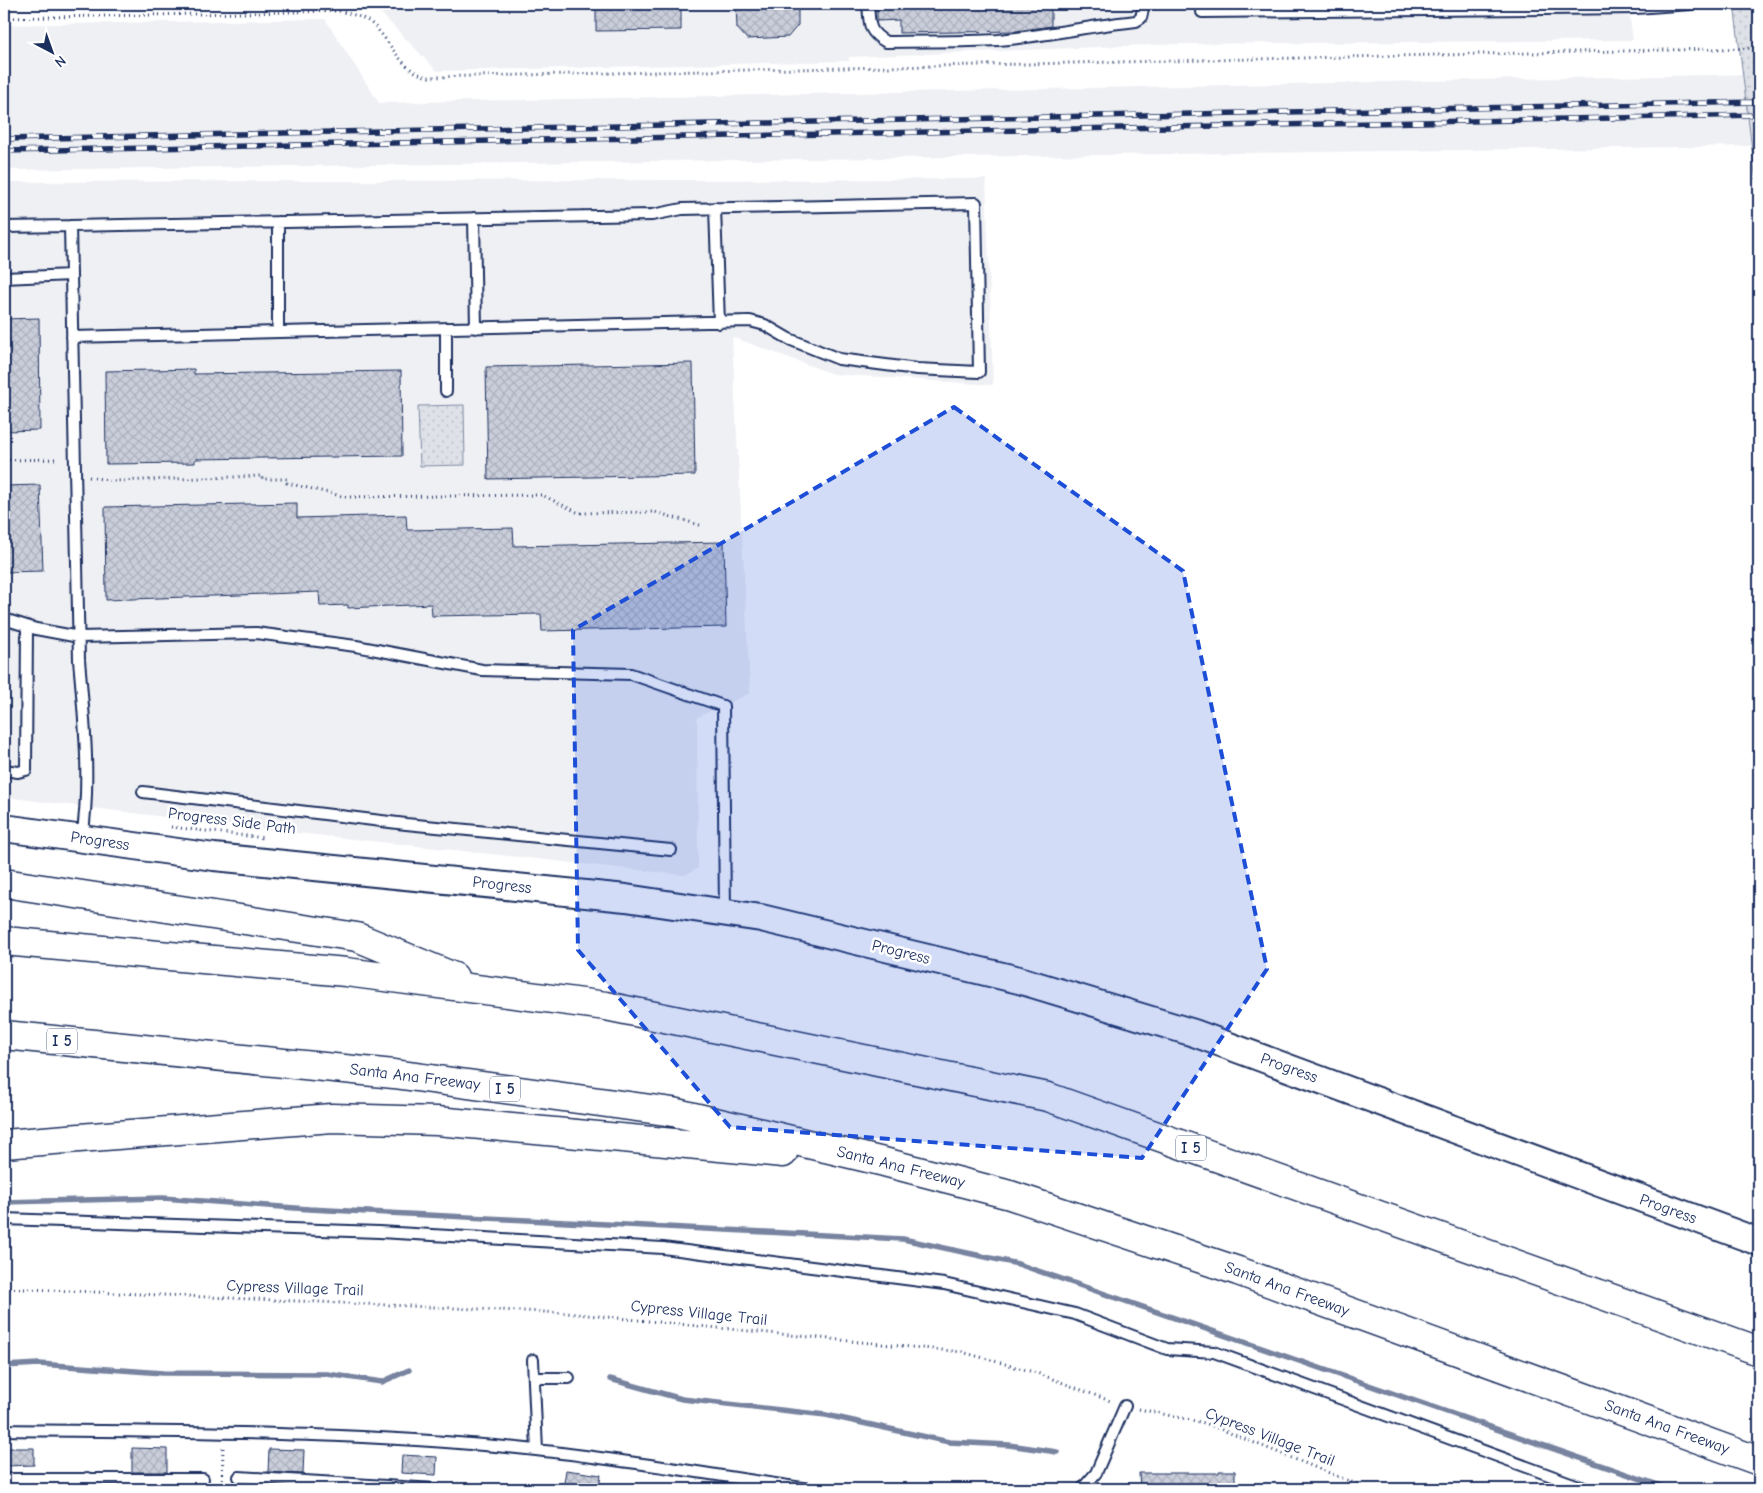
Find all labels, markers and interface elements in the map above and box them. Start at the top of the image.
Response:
north arrow [28,28,78,78]
text: N [51,52,69,71]
street label: Progress Side Path [167,804,297,838]
street label: Progress [69,828,131,854]
street label: Progress [472,873,533,897]
street label: Progress [870,936,932,968]
road number: I 5 [47,1028,77,1054]
street label: Progress [1258,1049,1320,1087]
street label: Santa Ana Freeway [349,1060,482,1094]
road number: I 5 [490,1076,520,1102]
road number: I 5 [1176,1136,1206,1160]
street label: Santa Ana Freeway [835,1142,968,1192]
street label: Progress [1637,1190,1699,1228]
street label: Santa Ana Freeway [1222,1258,1353,1320]
street label: Cypress Village Trail [226,1277,364,1299]
street label: Cypress Village Trail [630,1297,768,1329]
street label: Santa Ana Freeway [1602,1396,1733,1458]
street label: Cypress Village Trail [1203,1404,1337,1470]

